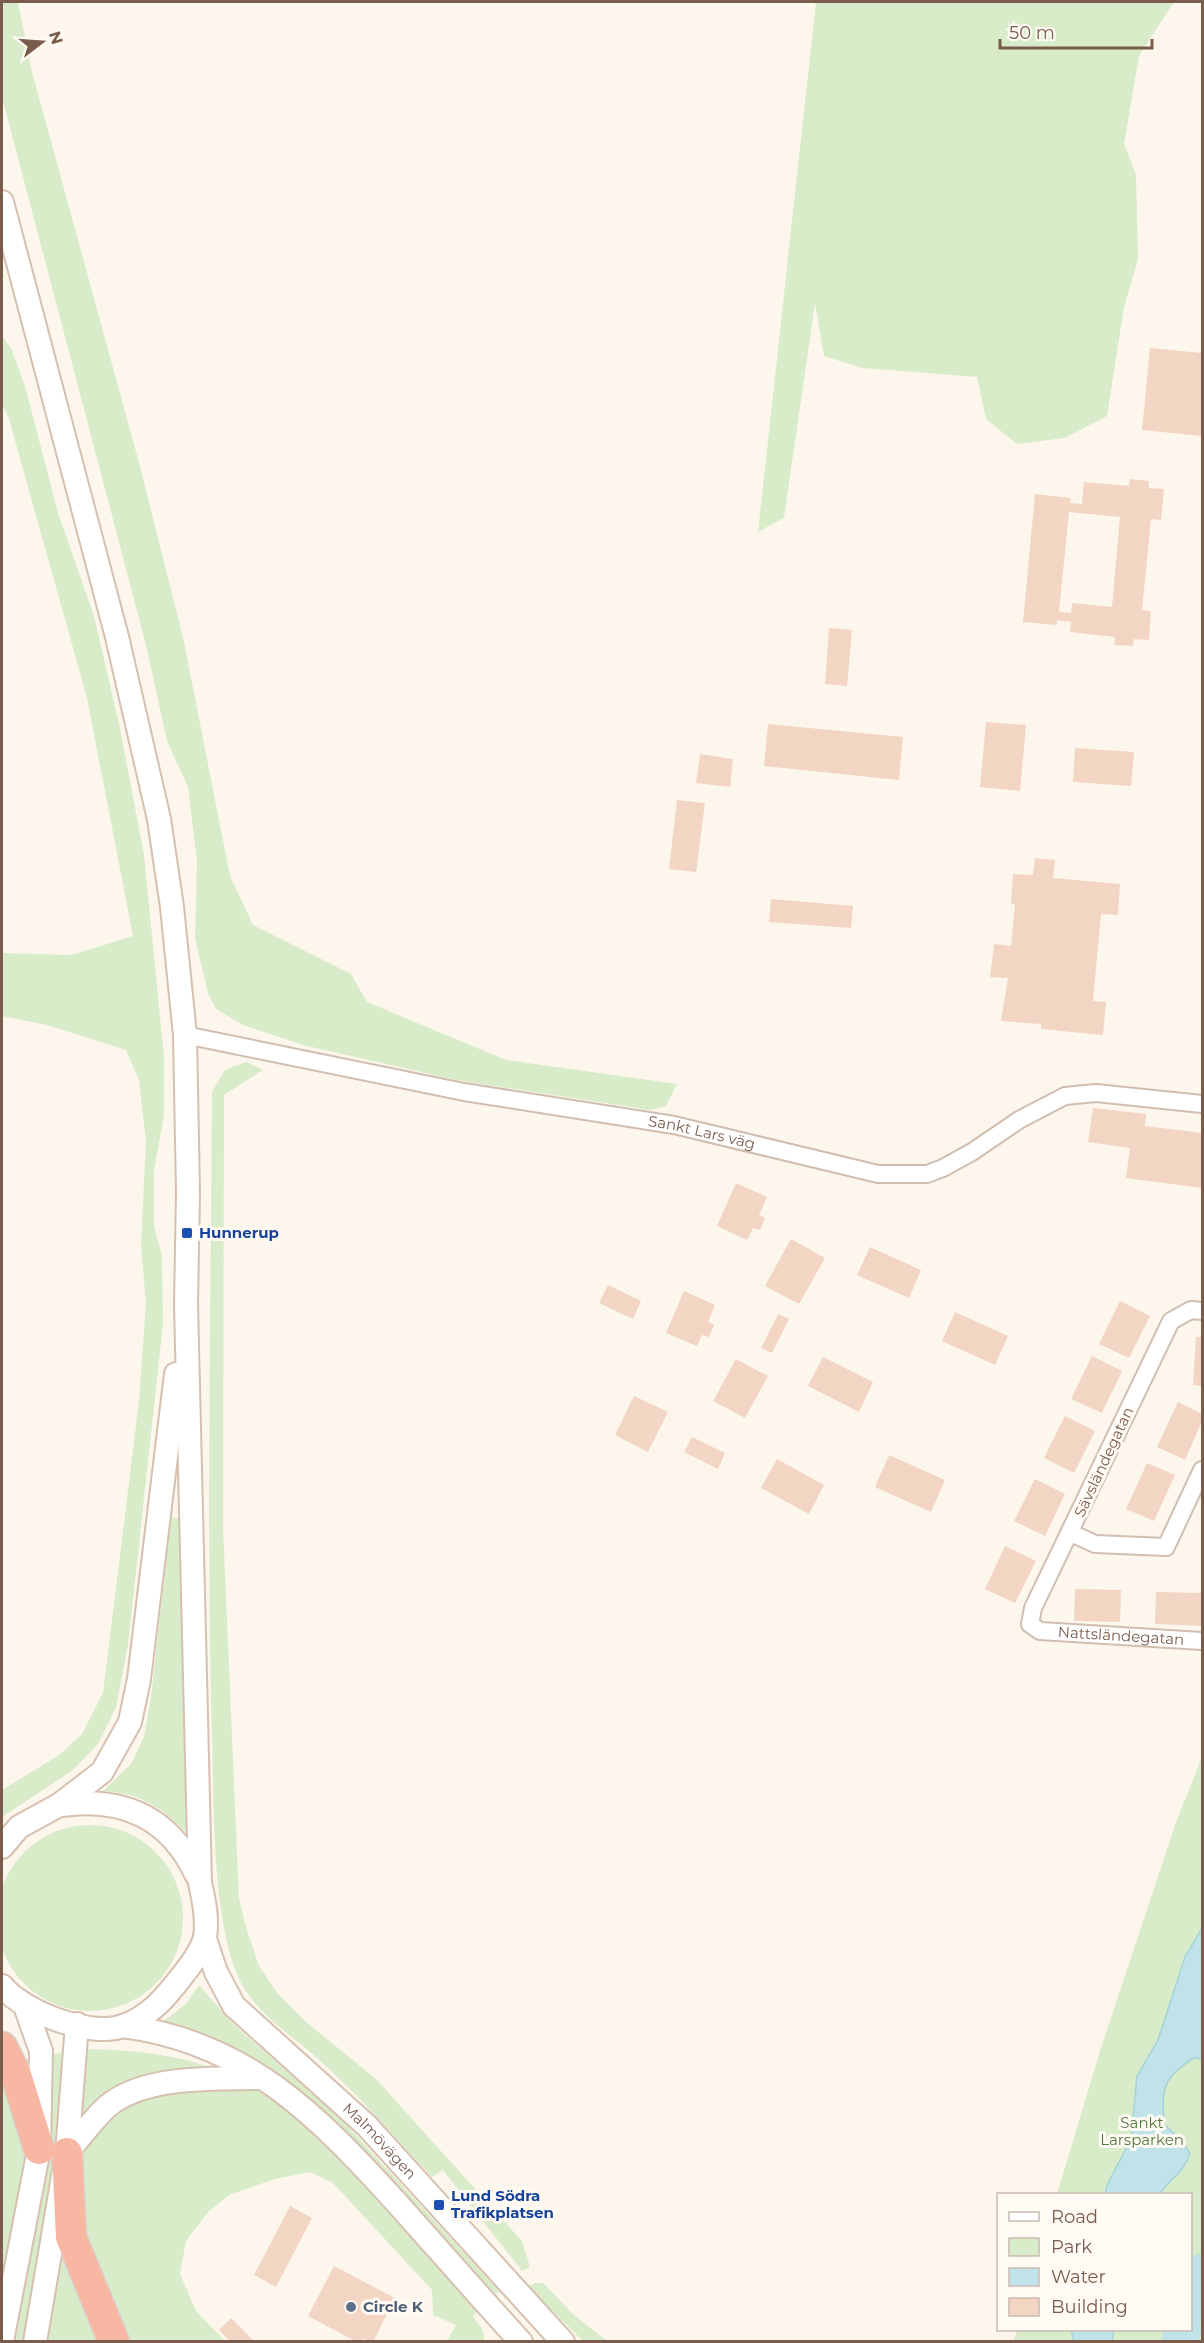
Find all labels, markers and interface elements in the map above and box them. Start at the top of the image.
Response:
north arrow [12,12,72,72]
scale bar [1000,12,1152,50]
text: 50 m [1009,22,1055,44]
text: N [45,29,67,47]
street label: Sankt Lars väg [647,1111,757,1153]
place label: Hunnerup [199,1223,279,1242]
marker: Hunnerup [180,1226,194,1240]
street label: Sävsländegatan [1070,1404,1137,1520]
street label: Nattsländegatan [1057,1622,1185,1649]
street label: Malmövägen [339,2099,421,2183]
park label: Sankt Larsparken [1100,2113,1184,2149]
place label: Lund Södra Trafikplatsen [451,2186,554,2222]
legend [997,2193,1192,2331]
marker: Lund Södra Trafikplatsen [432,2198,446,2212]
text: Road [1051,2206,1098,2228]
text: Park [1051,2236,1092,2258]
text: Water [1051,2266,1106,2288]
text: Building [1051,2296,1128,2318]
place label: Circle K [363,2297,424,2316]
marker: Circle K [344,2300,358,2314]

